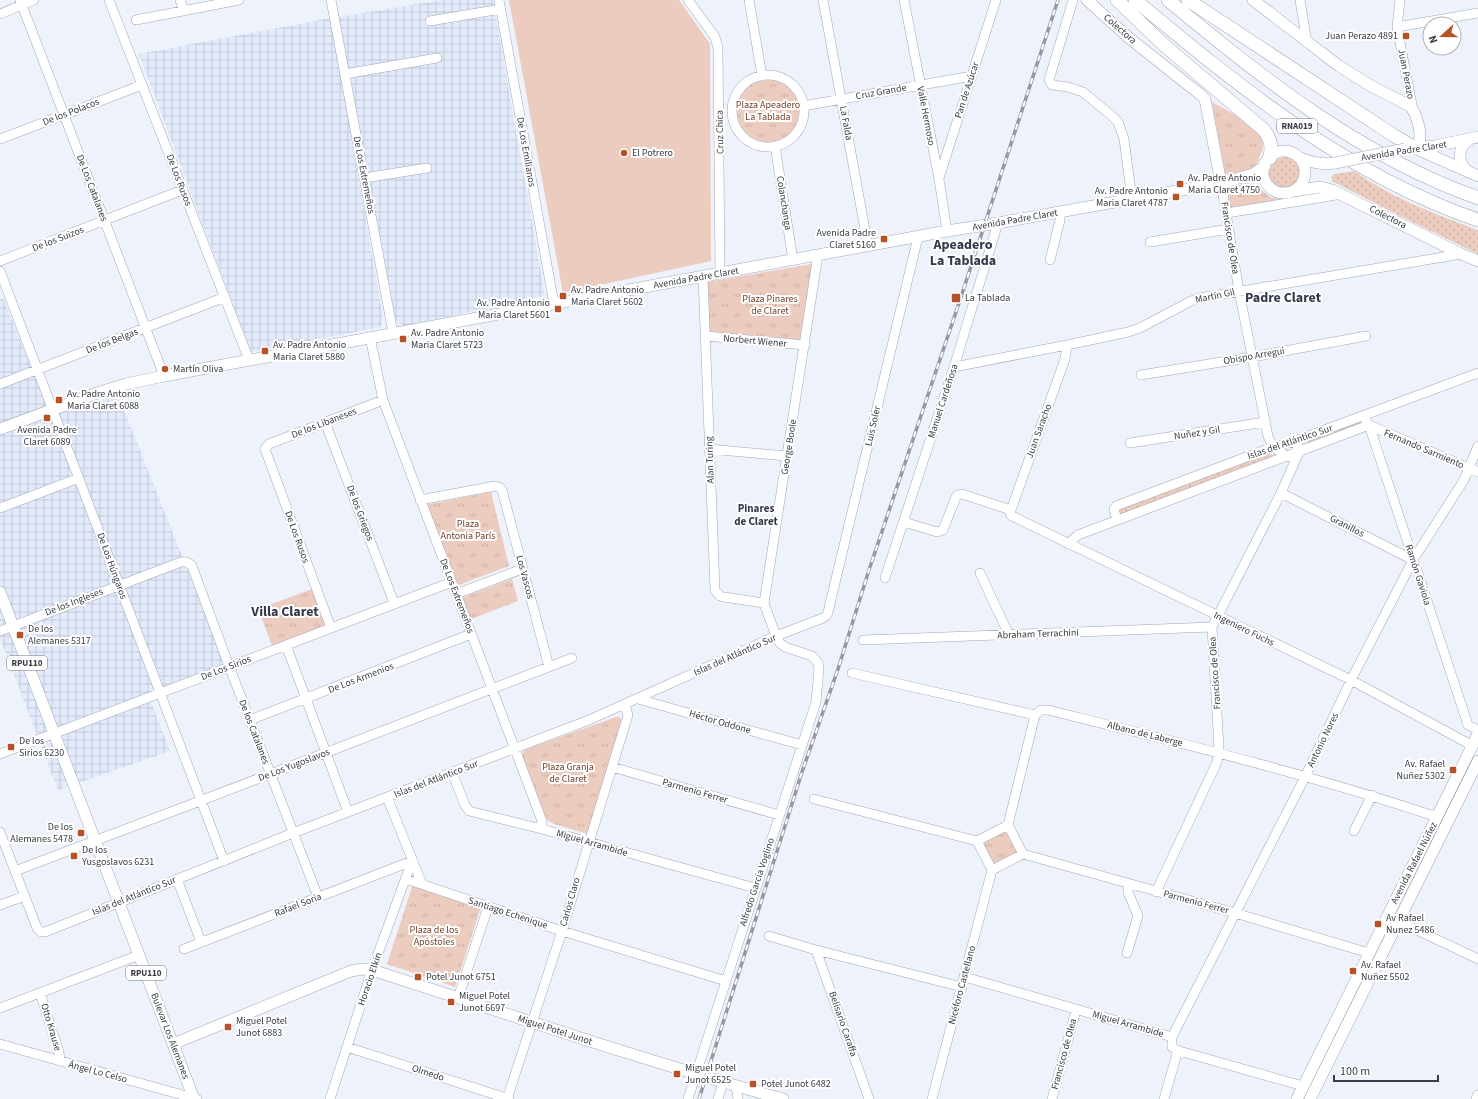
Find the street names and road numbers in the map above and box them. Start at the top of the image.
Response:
street label: Colectora [1100,11,1140,47]
street label: Juan Perazo [1394,48,1418,100]
street label: Pan de Azúcar [951,60,983,120]
street label: Cruz Grande [855,81,908,103]
street label: Valle Hermoso [913,85,939,147]
street label: De los Polacos [41,95,101,129]
street label: La Falda [836,105,856,141]
street label: Cruz Chica [713,110,727,154]
street label: De Los Emilianos [513,116,539,188]
road number: RNA019 [1277,119,1317,133]
street label: De Los Extremeños [350,135,378,215]
street label: Avenida Padre Claret [1360,137,1448,165]
street label: De Los Rusos [163,152,195,208]
street label: De Los Catalanes [73,153,111,223]
street label: Colanchanga [773,175,795,231]
street label: Francisco de Olea [1217,201,1243,275]
street label: Colectora [1367,202,1409,232]
street label: Avenida Padre Claret [971,205,1059,234]
street label: De los Suizos [30,223,86,255]
street label: Avenida Padre Claret [652,263,740,292]
street label: Martín Gil [1194,285,1237,307]
street label: De los Belgas [84,325,140,357]
street label: Norbert Wiener [723,331,788,351]
street label: Obispo Arregui [1222,344,1286,368]
street label: Manuel Cardeñosa [924,362,962,440]
street label: Juan Saracho [1023,402,1055,460]
street label: De los Libaneses [289,404,359,442]
street label: Luis Soler [862,404,885,447]
street label: George Boole [778,418,800,476]
street label: Islas del Atlántico Sur [1246,421,1335,463]
street label: Nuñez y Gil [1173,422,1221,444]
street label: Fernando Sarmiento [1382,426,1466,472]
street label: Alan Turing [702,436,718,484]
street label: De los Griegos [343,483,377,543]
street label: De Los Rusos [281,509,313,565]
street label: Granillos [1327,511,1367,541]
street label: De Los Húngaros [93,531,131,601]
street label: Ramón Gaviola [1402,543,1434,607]
street label: Los Vascos [512,554,538,600]
street label: De Los Extremeños [436,557,478,635]
street label: De los Ingleses [43,584,105,620]
street label: Ingeniero Fuchs [1211,608,1277,650]
street label: Abraham Terrachini [997,626,1079,642]
street label: Islas del Atlántico Sur [691,630,779,680]
street label: Francisco de Olea [1205,636,1225,710]
street label: De Los Sirios [199,652,253,684]
road number: RPU110 [7,656,47,670]
street label: De Los Armenios [326,659,396,697]
street label: De los Catalanes [235,698,273,766]
street label: Héctor Oddone [687,706,753,738]
street label: Antonio Nores [1304,710,1342,770]
street label: Albano de Laberge [1106,718,1184,750]
street label: De Los Yugoslavos [256,745,332,785]
street label: Islas del Atlántico Sur [392,756,481,802]
street label: Parmenio Ferrer [661,775,730,807]
street label: Avenida Rafael Núñez [1387,820,1441,906]
street label: Miguel Arrambide [555,826,629,860]
street label: Alfredo García Voglino [736,836,778,928]
street label: Islas del Atlántico Sur [90,873,178,919]
street label: Carlos Claro [556,876,584,928]
street label: Parmenio Ferrer [1162,887,1231,918]
street label: Rafael Soria [272,890,324,920]
street label: Santiago Echenique [466,894,550,933]
street label: Nicéforo Castellano [945,944,979,1026]
street label: Horacio Elkin [354,951,386,1007]
road number: RPU110 [126,966,166,980]
street label: Belisario Caraffa [825,990,861,1058]
street label: Bulevar Los Alemanes [147,991,193,1081]
street label: Otto Krause [37,1001,65,1053]
street label: Miguel Arrambide [1091,1007,1165,1041]
street label: Miguel Potel Junot [516,1011,595,1049]
street label: Francisco de Olea [1048,1017,1080,1091]
street label: Ángel Lo Celso [67,1057,129,1087]
street label: Olmedo [410,1061,446,1085]

